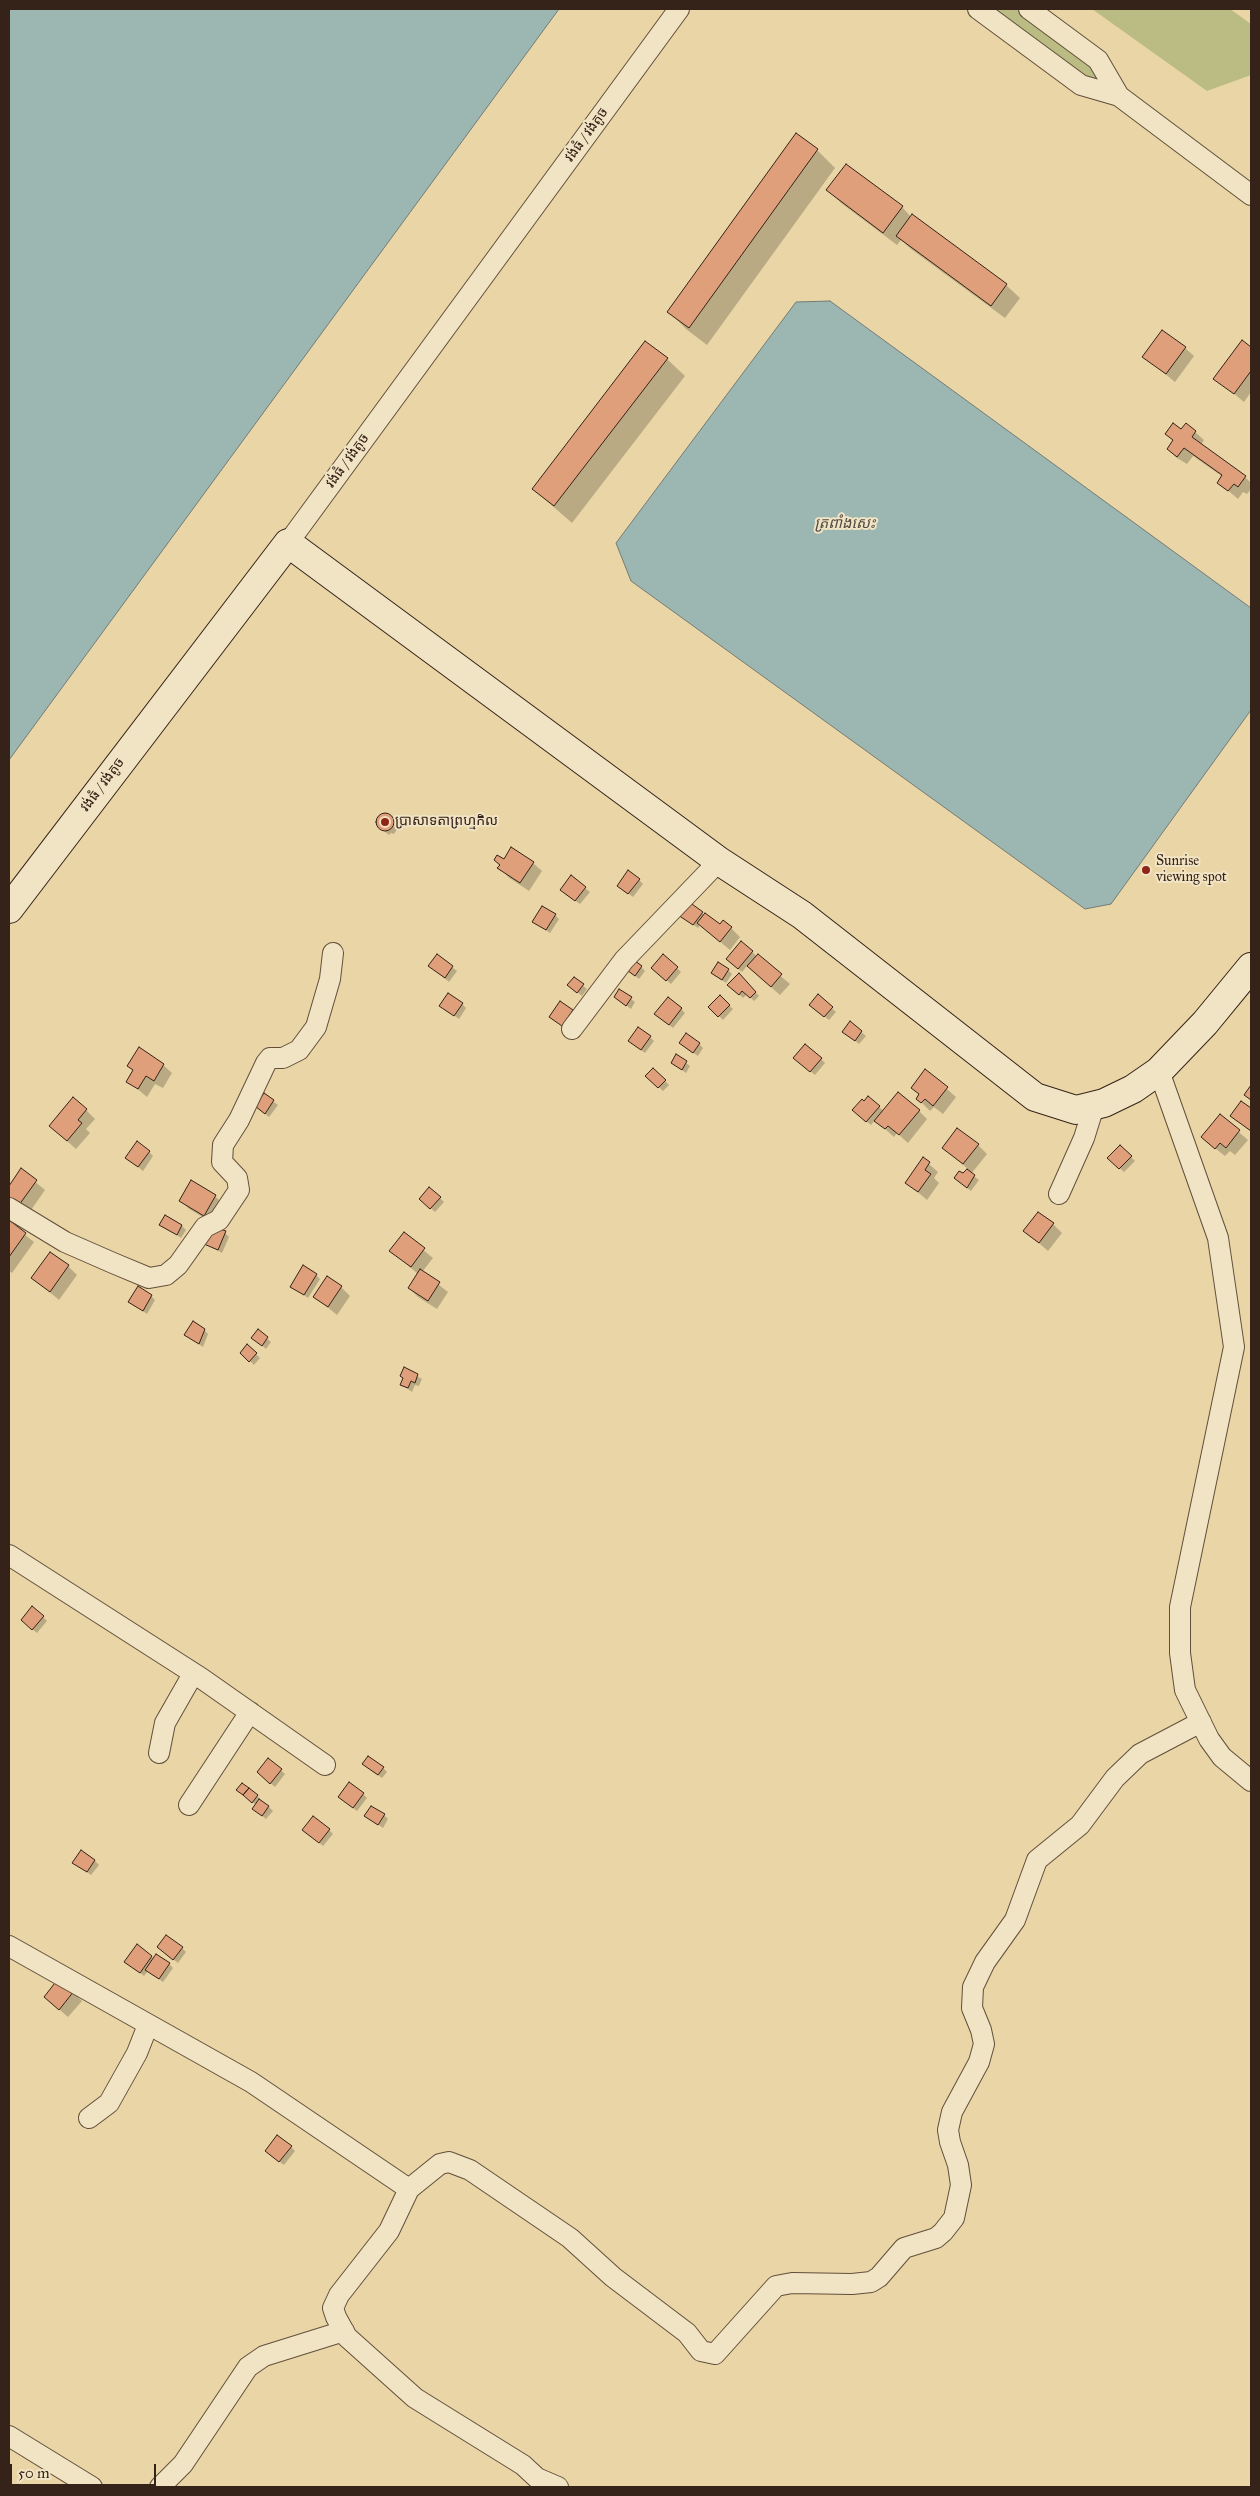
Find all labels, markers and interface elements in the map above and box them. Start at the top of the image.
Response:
street label: វង់ធំ / វង់តូច [562,105,612,165]
street label: វង់ធំ / វង់តូច [323,431,373,491]
water label: ត្រពាំងសេះ [814,515,876,533]
street label: វង់ធំ / វង់តូច [77,755,129,815]
place label: ប្រាសាទតាព្រហ្មកិល [395,814,498,830]
marker: ប្រាសាទតាព្រហ្មកិល [379,816,391,828]
place label: Sunrise viewing spot [1156,854,1227,886]
marker: Sunrise viewing spot [1140,864,1152,876]
scale bar [12,2454,159,2486]
text: 50 m [18,2464,50,2482]

